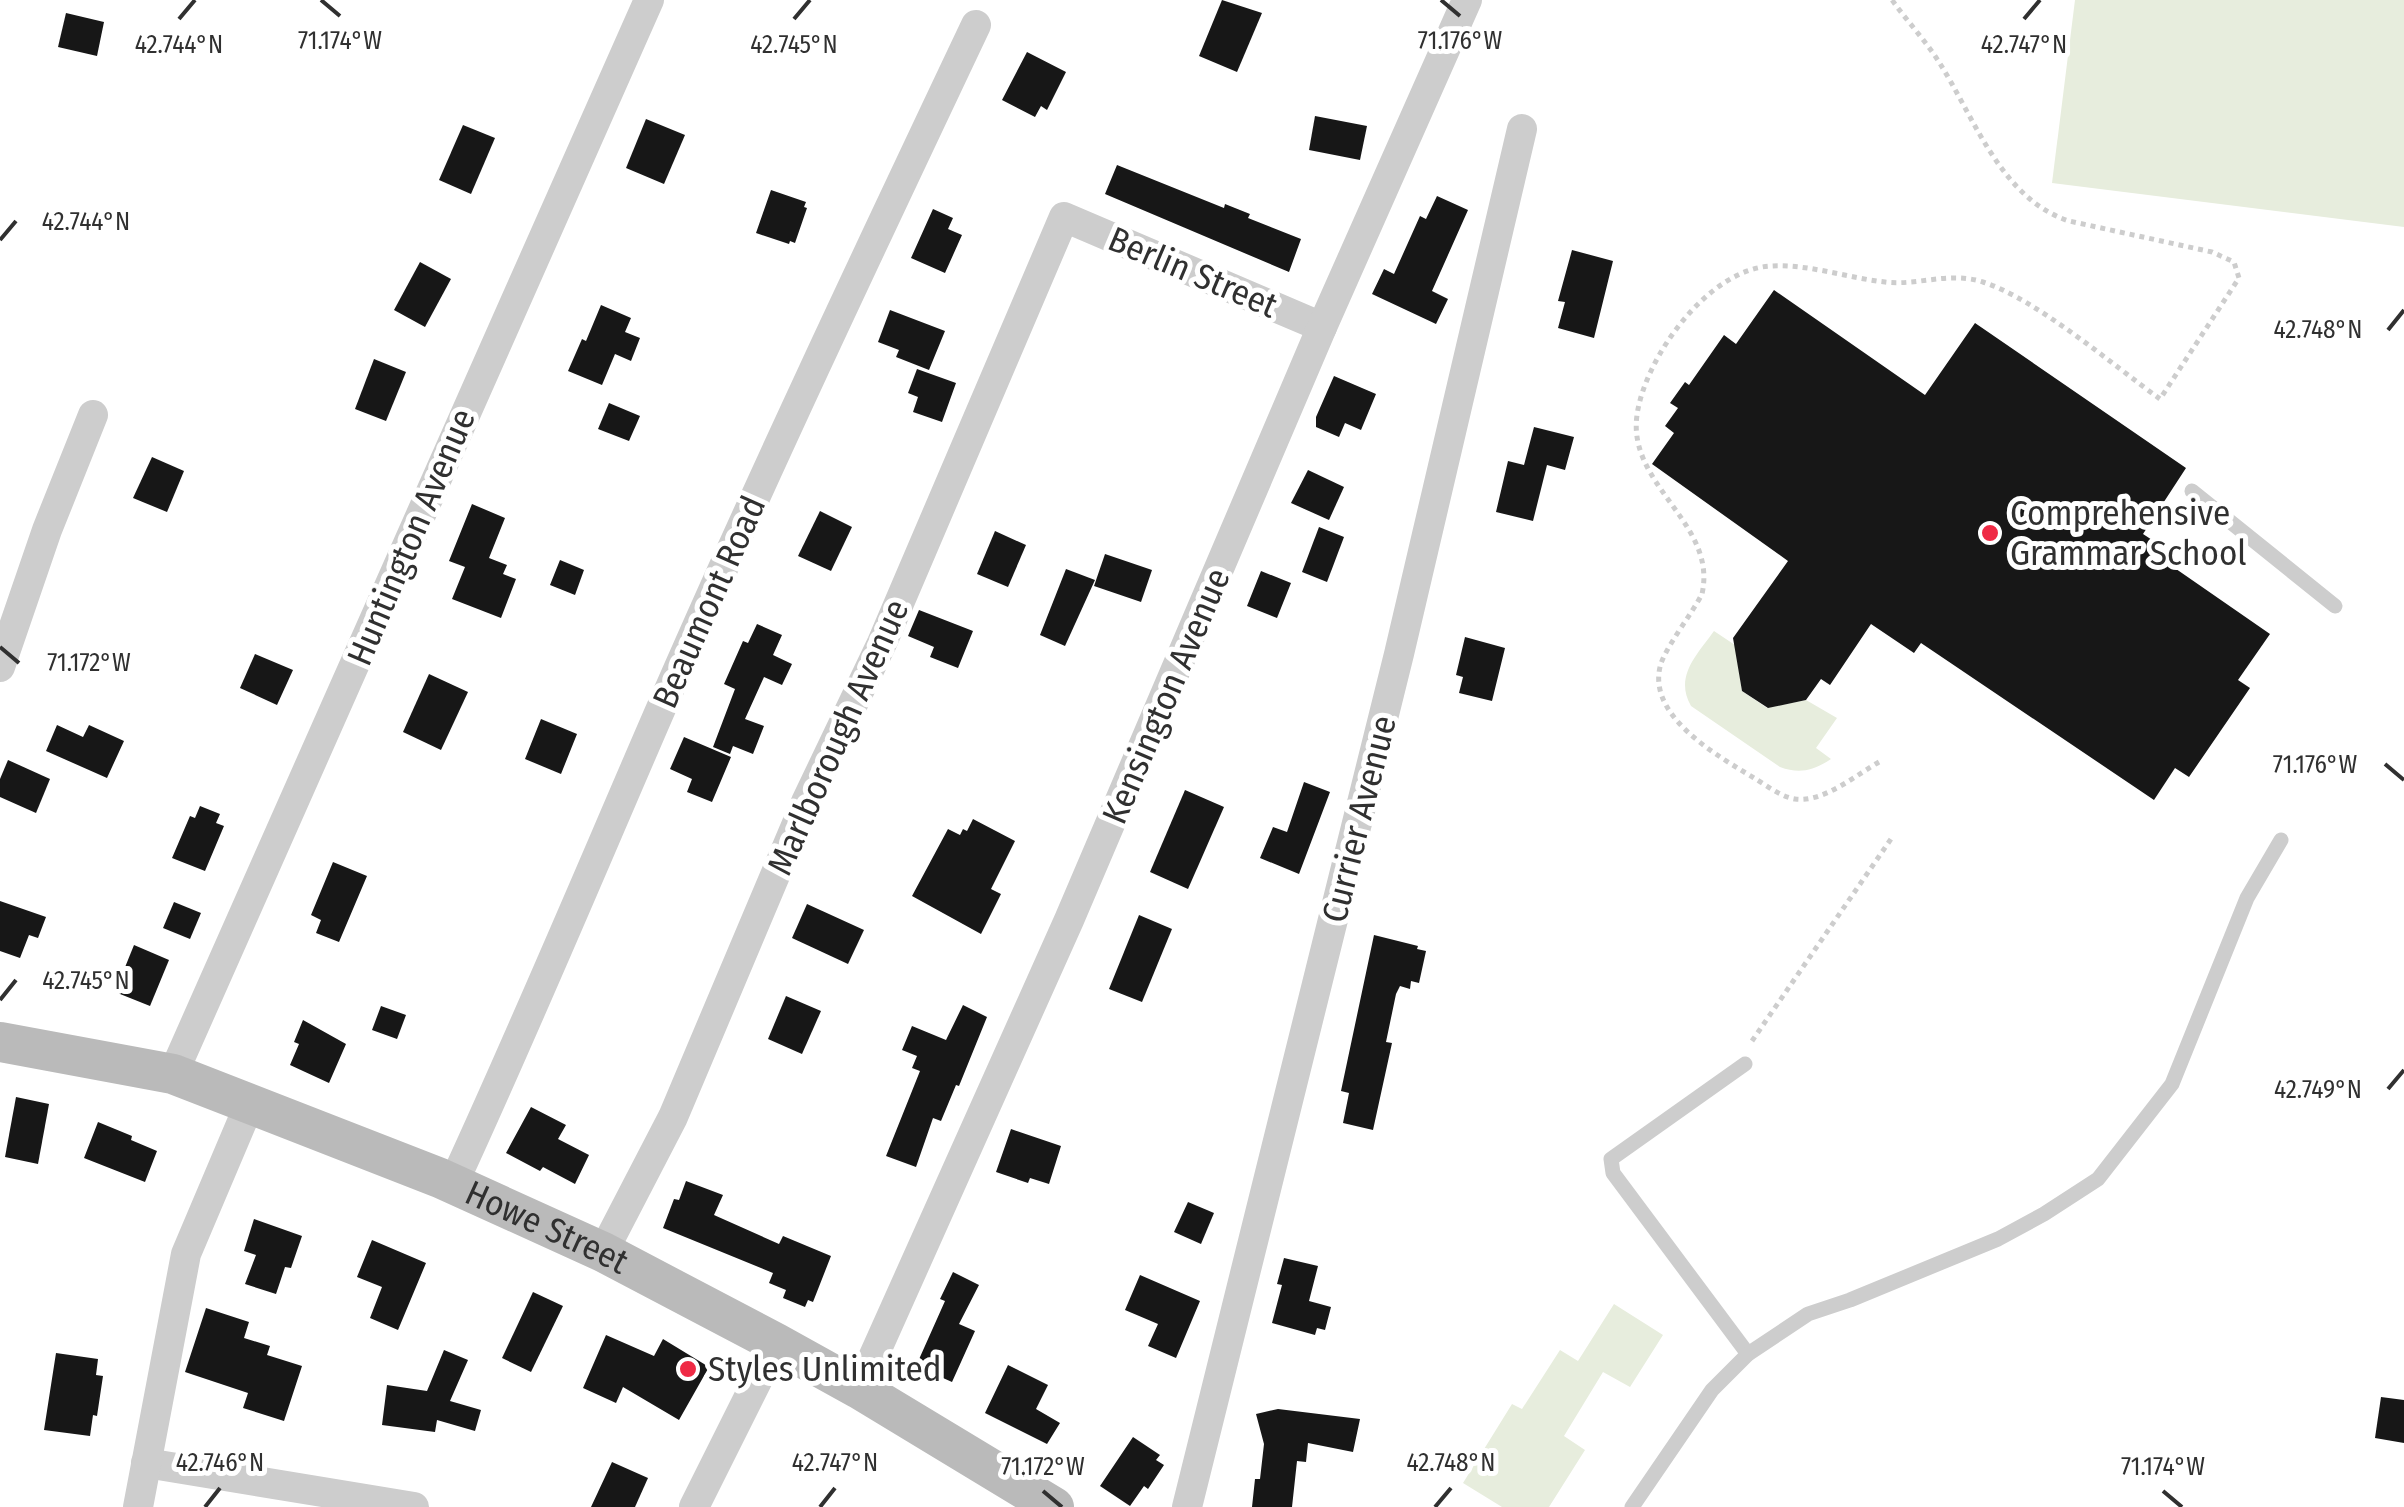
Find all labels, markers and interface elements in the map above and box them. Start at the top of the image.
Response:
text: 71.174°W [298,26,382,56]
text: 71.176°W [1418,26,1502,56]
text: 42.744°N [135,30,223,60]
text: 42.745°N [750,30,838,60]
text: 42.747°N [1981,30,2067,60]
text: 42.744°N [42,207,130,237]
street label: Berlin Street [1102,218,1284,327]
text: 42.748°N [2274,315,2362,345]
street label: Huntington Avenue [338,403,484,671]
street label: Beaumont Road [644,490,774,714]
place label: Comprehensive Grammar School [2010,492,2247,574]
marker: Comprehensive Grammar School [1979,522,2001,544]
street label: Kensington Avenue [1093,562,1239,830]
street label: Marlborough Avenue [758,593,918,881]
text: 71.172°W [47,648,131,678]
street label: Currier Avenue [1313,711,1405,927]
text: 71.176°W [2273,750,2357,780]
text: 42.745°N [42,966,130,996]
text: 42.749°N [2274,1075,2362,1105]
street label: Howe Street [459,1171,636,1283]
place label: Styles Unlimited [708,1348,942,1390]
marker: Styles Unlimited [677,1358,699,1380]
text: 42.746°N [176,1448,264,1478]
text: 42.747°N [792,1448,878,1478]
text: 42.748°N [1407,1448,1495,1478]
text: 71.172°W [1001,1452,1085,1482]
text: 71.174°W [2121,1452,2205,1482]

